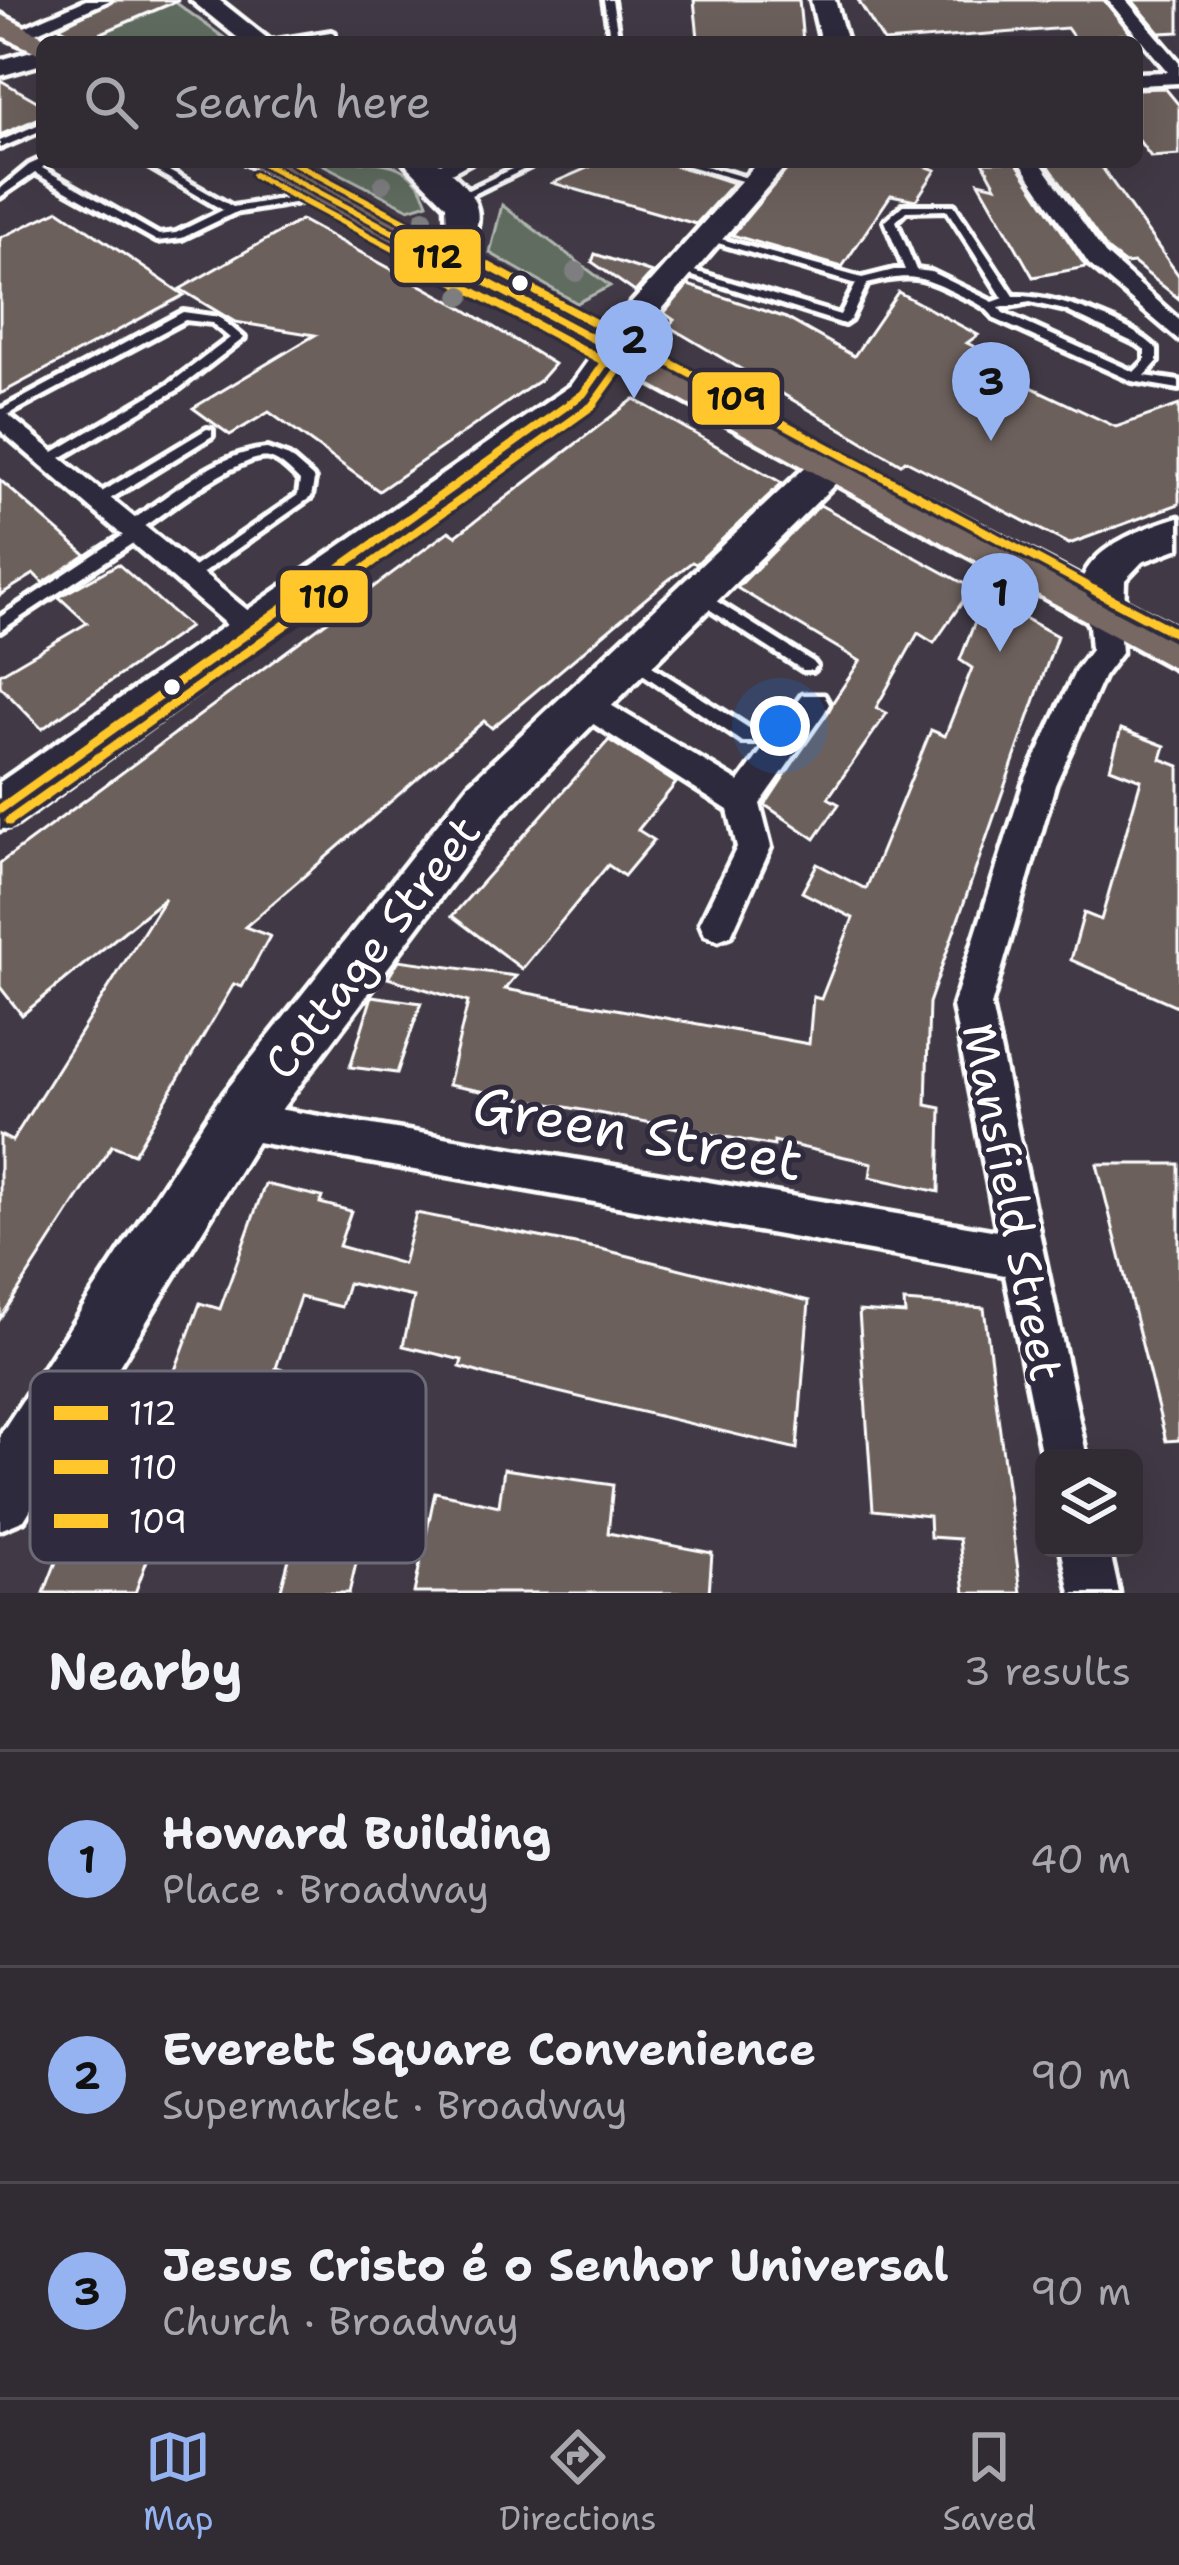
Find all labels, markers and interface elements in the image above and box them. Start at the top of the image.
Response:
search box [36,36,1143,168]
icon: search [78,69,144,135]
text: Search here [174,72,431,132]
line badge: 112 [392,227,483,285]
text: 112 [411,234,463,279]
unlabelled marker [509,272,531,294]
pin: 2 [595,300,673,399]
pin: 3 [952,342,1030,441]
line badge: 109 [690,370,782,427]
text: 109 [706,376,766,421]
pin: 1 [961,553,1039,652]
line badge: 110 [278,568,370,625]
text: 110 [298,574,350,619]
unlabelled marker [161,676,183,698]
your location [750,696,810,756]
street label: Cottage Street [250,803,494,1091]
street label: Mansfield Street [949,1018,1077,1386]
street label: Green Street [467,1069,809,1197]
legend [30,1371,426,1563]
text: 112 [129,1391,177,1436]
text: 110 [129,1445,178,1490]
map controls [1035,1449,1143,1557]
button: layers [1035,1449,1143,1557]
text: 109 [129,1499,187,1544]
text: Nearby [48,1637,243,1705]
text: 3 results [964,1645,1131,1697]
text: Howard Building [162,1803,551,1863]
text: 1 [78,1833,96,1885]
text: 40 m [1030,1833,1131,1885]
text: Place · Broadway [162,1863,489,1915]
text: Everett Square Convenience [162,2019,816,2079]
text: 2 [73,2049,101,2101]
text: 90 m [1030,2049,1131,2101]
text: Supermarket · Broadway [162,2079,627,2131]
text: Jesus Cristo é o Senhor Universal [162,2235,949,2295]
text: 3 [73,2265,101,2317]
text: 90 m [1030,2265,1131,2317]
text: Church · Broadway [162,2295,519,2347]
tab: Map [143,2424,214,2541]
tab: Directions [499,2424,657,2541]
tab: Saved [942,2424,1036,2541]

